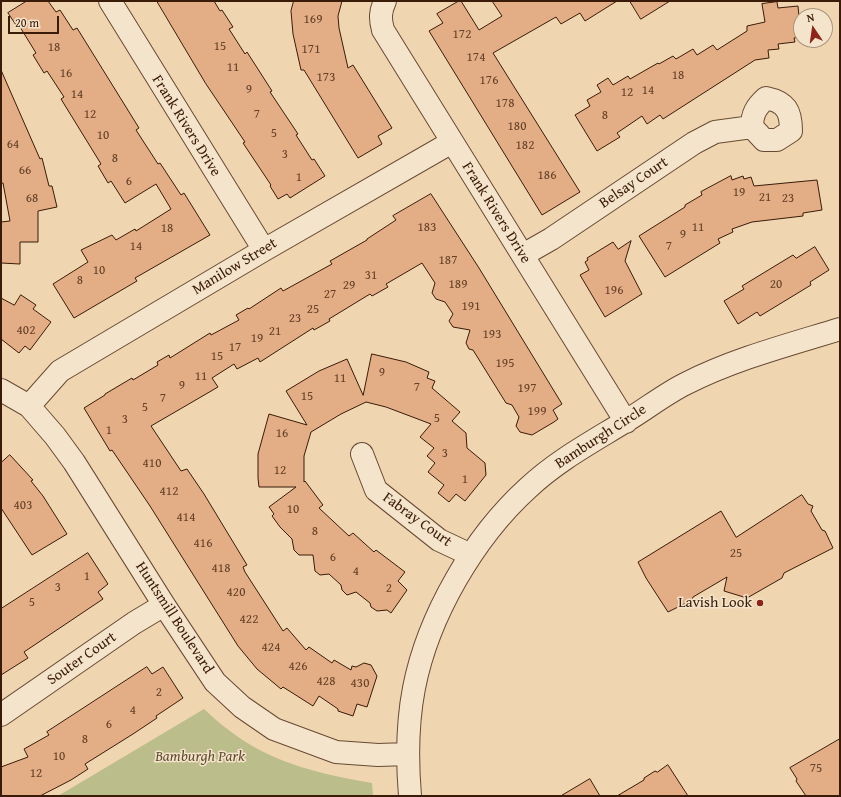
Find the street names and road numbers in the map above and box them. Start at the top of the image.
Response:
street label: Frank Rivers Drive [148,72,224,180]
street label: Belsay Court [596,153,672,213]
street label: Frank Rivers Drive [458,159,534,267]
street label: Manilow Street [189,235,281,299]
street label: Bamburgh Circle [552,401,650,473]
street label: Fabray Court [379,489,455,551]
street label: Huntsmill Boulevard [131,559,217,677]
street label: Souter Court [44,629,120,689]

